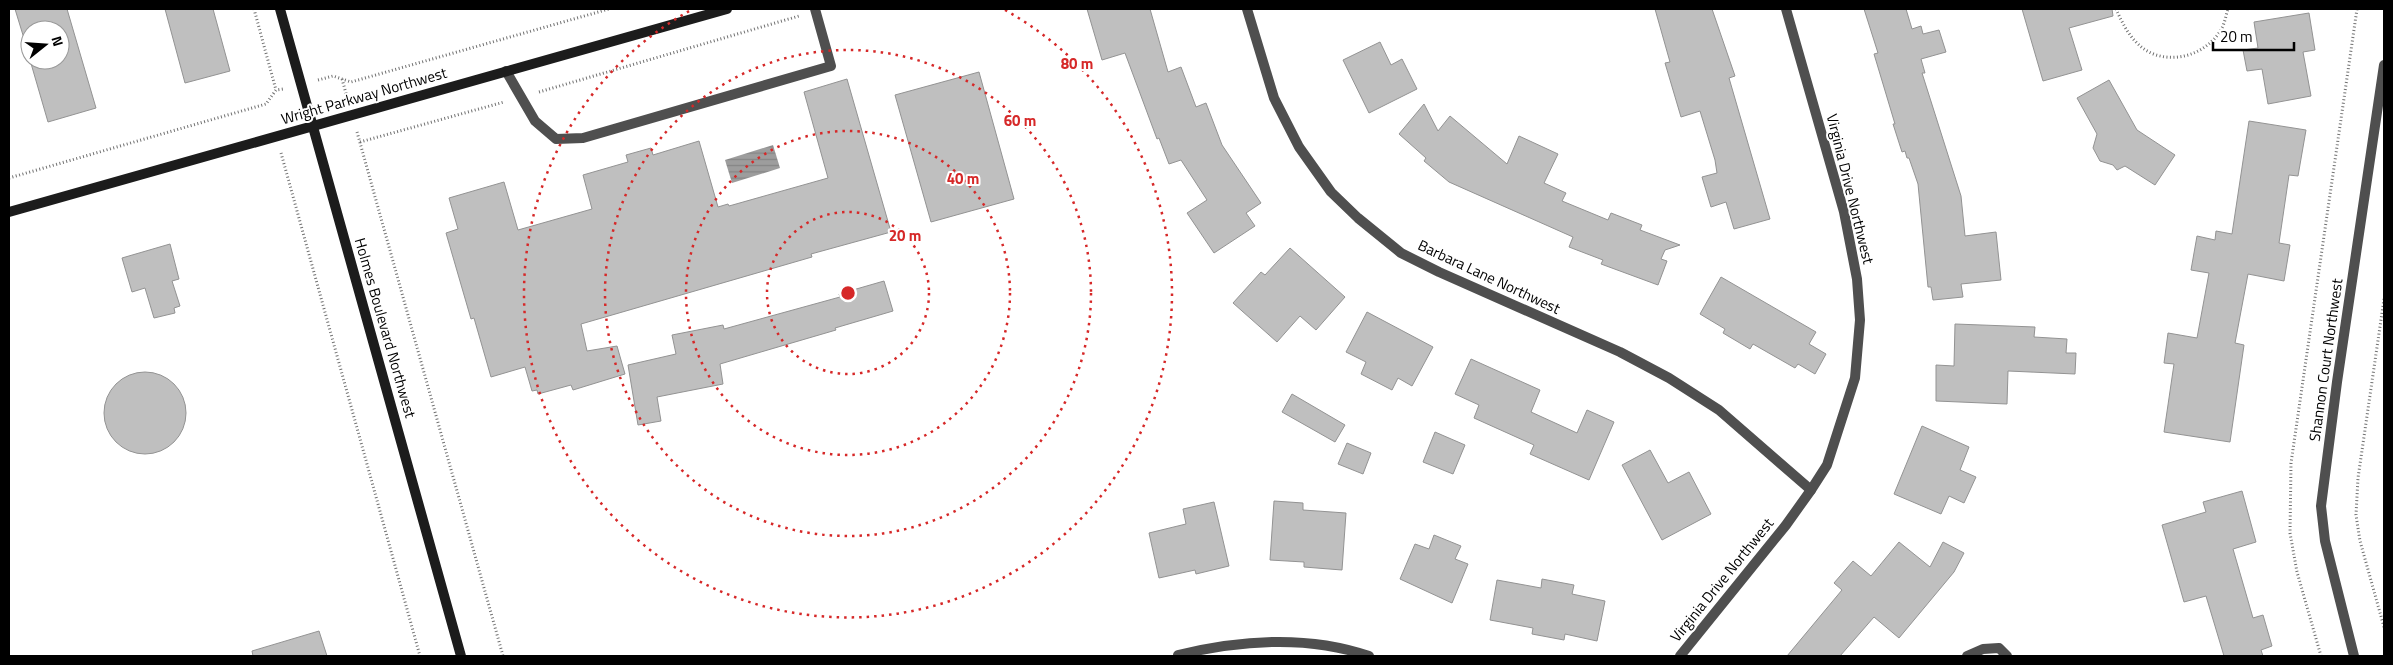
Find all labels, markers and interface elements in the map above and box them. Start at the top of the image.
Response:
north arrow [20,20,70,70]
scale bar [2213,20,2294,52]
text: 20 m [2220,25,2253,48]
text: N [46,33,69,49]
text: 80 m [1061,52,1093,75]
street label: Wright Parkway Northwest [278,61,450,130]
text: 60 m [1004,109,1036,132]
street label: Virginia Drive Northwest [1821,111,1880,267]
text: 40 m [947,167,979,190]
text: 20 m [889,224,921,247]
street label: Barbara Lane Northwest [1414,233,1565,320]
street label: Holmes Boulevard Northwest [349,235,422,421]
street label: Shannon Court Northwest [2303,276,2348,443]
centre of rings [839,284,857,302]
street label: Virginia Drive Northwest [1664,512,1779,647]

